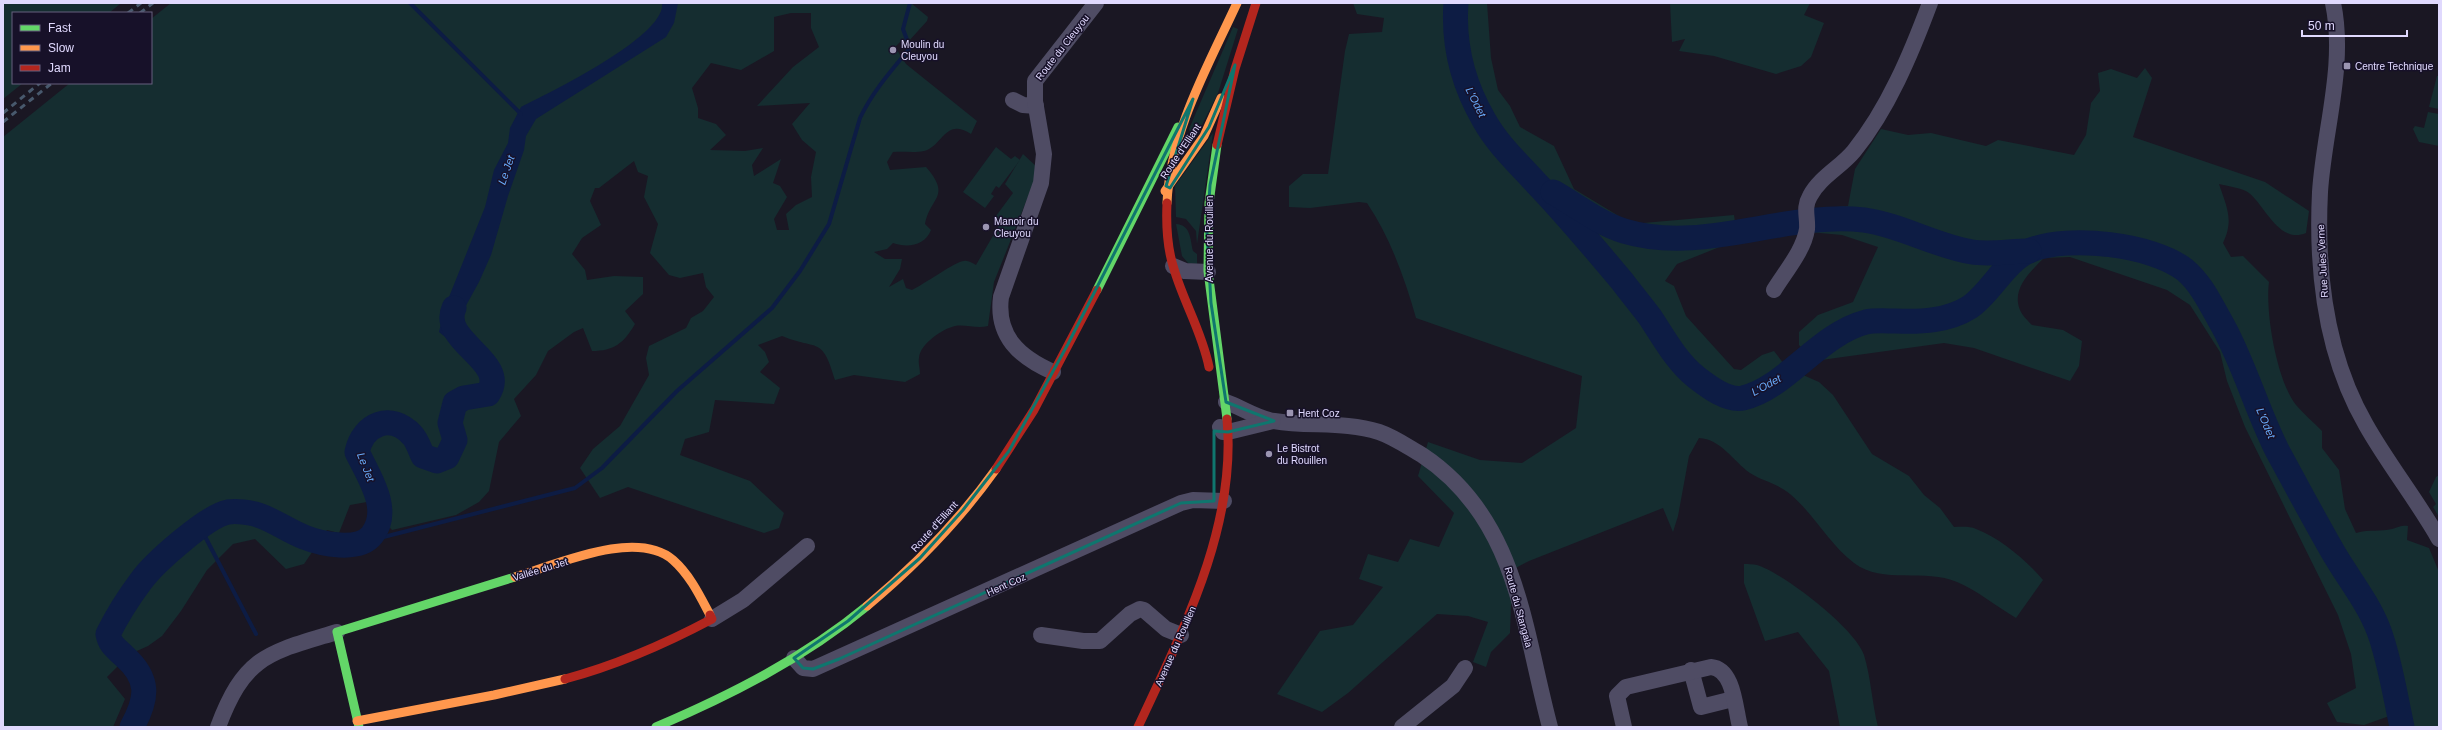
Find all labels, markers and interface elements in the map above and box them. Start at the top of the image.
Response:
legend [12,12,152,84]
street label: Route du Cleuyou [1033,12,1091,82]
scale bar [2302,12,2407,38]
text: 50 m [2308,19,2335,33]
text: Fast [48,21,72,35]
place label: Moulin du Cleuyou [901,39,944,62]
text: Slow [48,41,74,55]
marker: Moulin du Cleuyou [888,45,898,55]
text: Jam [48,61,71,75]
marker: Centre Technique [2342,61,2352,71]
place label: Centre Technique [2355,61,2434,72]
water label: L'Odet [1463,85,1489,120]
street label: Route d'Elliant [1158,121,1203,181]
water label: Le Jet [495,153,517,186]
street label: Avenue du Rouillen [1204,196,1215,282]
place label: Manoir du Cleuyou [994,216,1038,239]
marker: Manoir du Cleuyou [981,222,991,232]
street label: Rue Jules Verne [2315,224,2330,298]
water label: L'Odet [1749,372,1784,398]
water label: L'Odet [2254,406,2278,441]
marker: Hent Coz [1285,408,1295,418]
place label: Hent Coz [1298,408,1340,419]
place label: Le Bistrot du Rouillen [1277,443,1327,466]
marker: Le Bistrot du Rouillen [1264,449,1274,459]
water label: Le Jet [355,451,378,484]
street label: Route d'Elliant [909,499,960,554]
street label: Vallée du Jet [511,556,569,583]
street label: Route du Stangala [1502,566,1535,649]
street label: Hent Coz [985,571,1027,598]
street label: Avenue du Rouillen [1153,604,1198,688]

